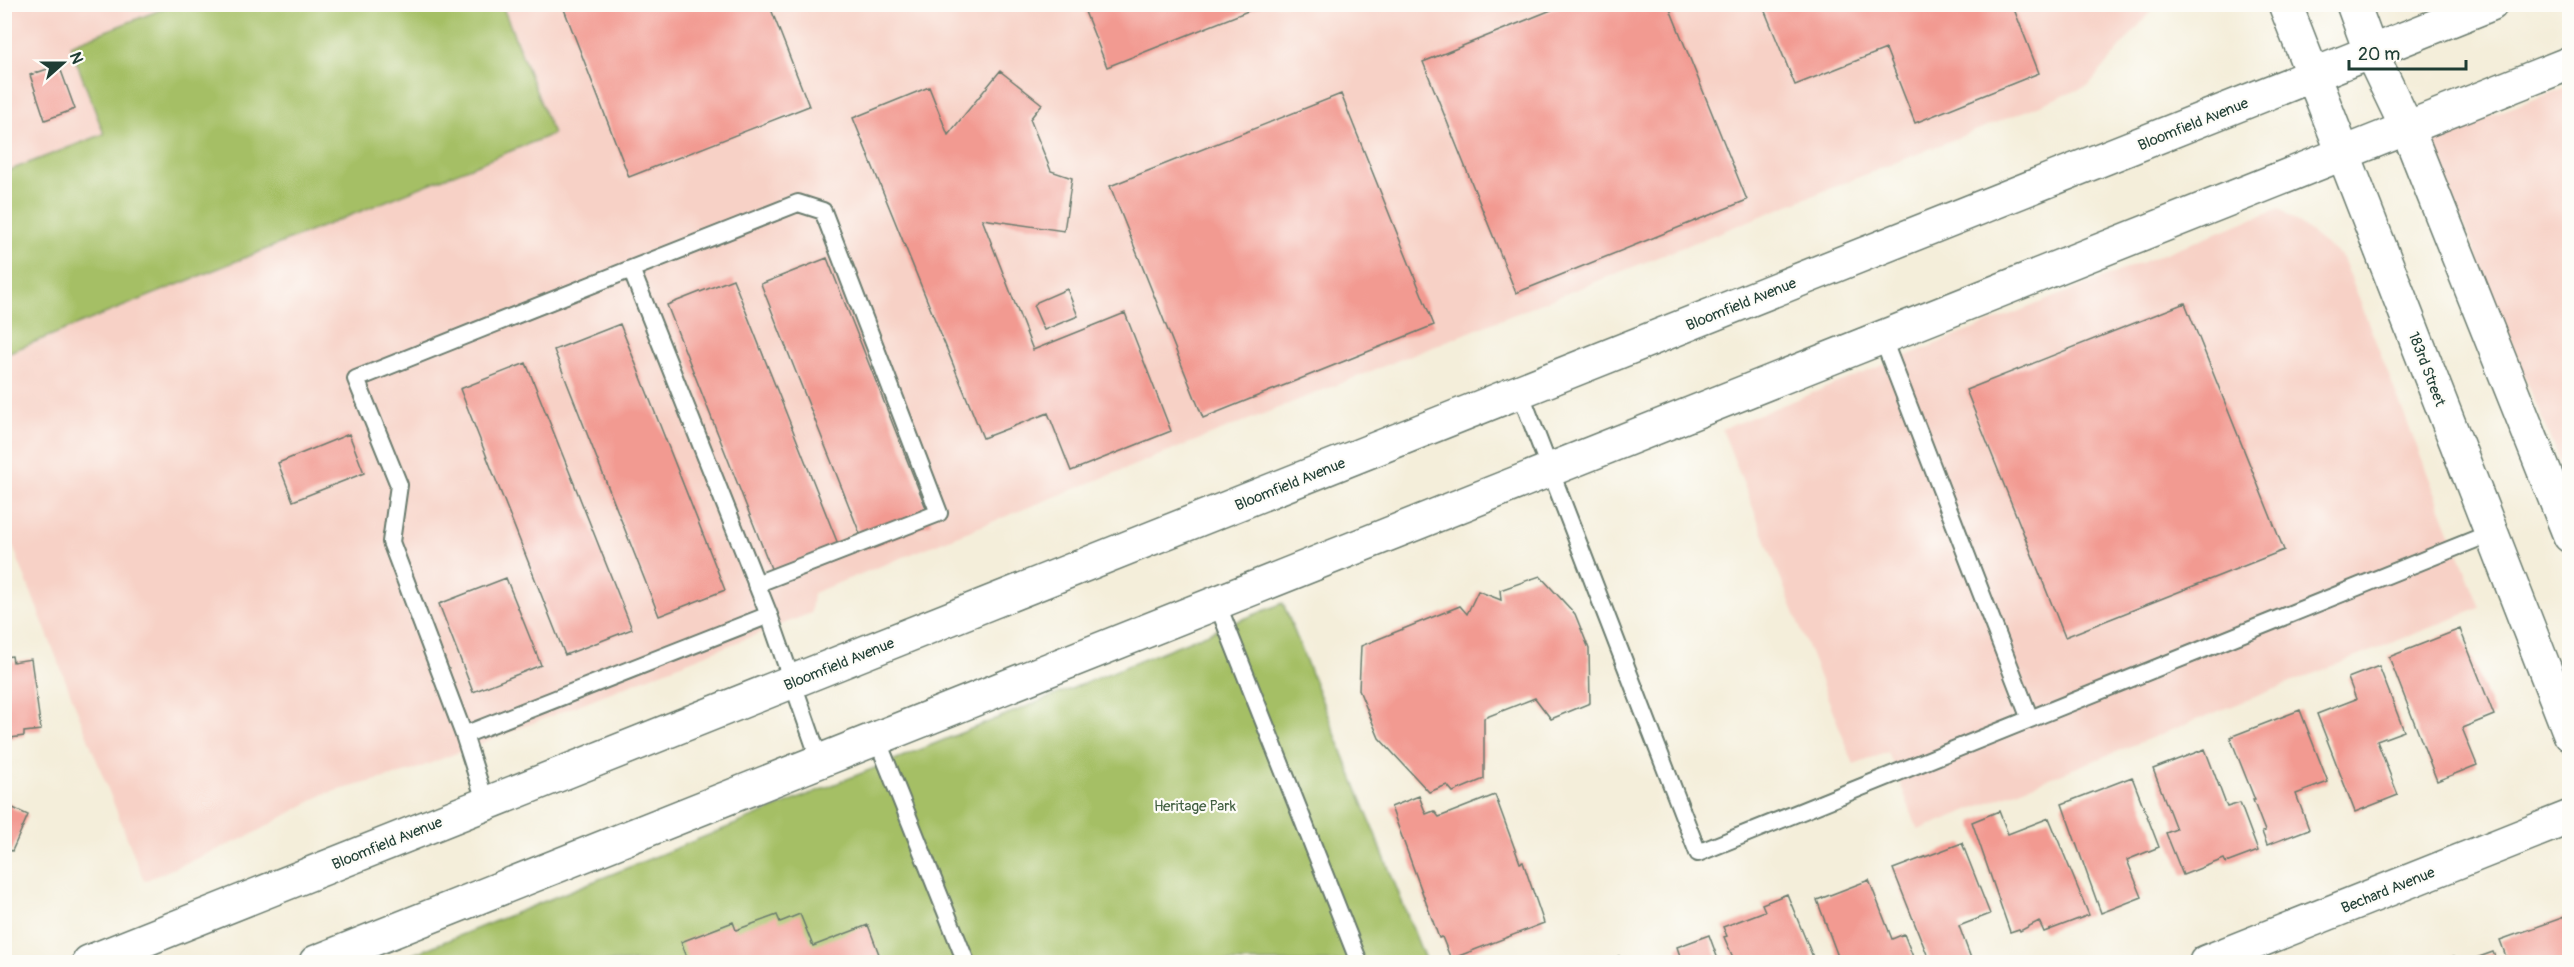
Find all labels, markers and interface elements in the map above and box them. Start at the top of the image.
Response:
north arrow [33,33,93,93]
scale bar [2349,33,2466,71]
text: 20 m [2358,43,2400,66]
text: N [65,49,87,67]
street label: Bloomfield Avenue [2135,93,2252,155]
street label: Bloomfield Avenue [1683,273,1800,335]
street label: 183rd Street [2404,329,2450,410]
street label: Bloomfield Avenue [1232,453,1349,515]
street label: Bloomfield Avenue [781,633,898,695]
park label: Heritage Park [1154,797,1237,816]
street label: Bloomfield Avenue [329,812,446,874]
street label: Bechard Avenue [2339,863,2438,918]

